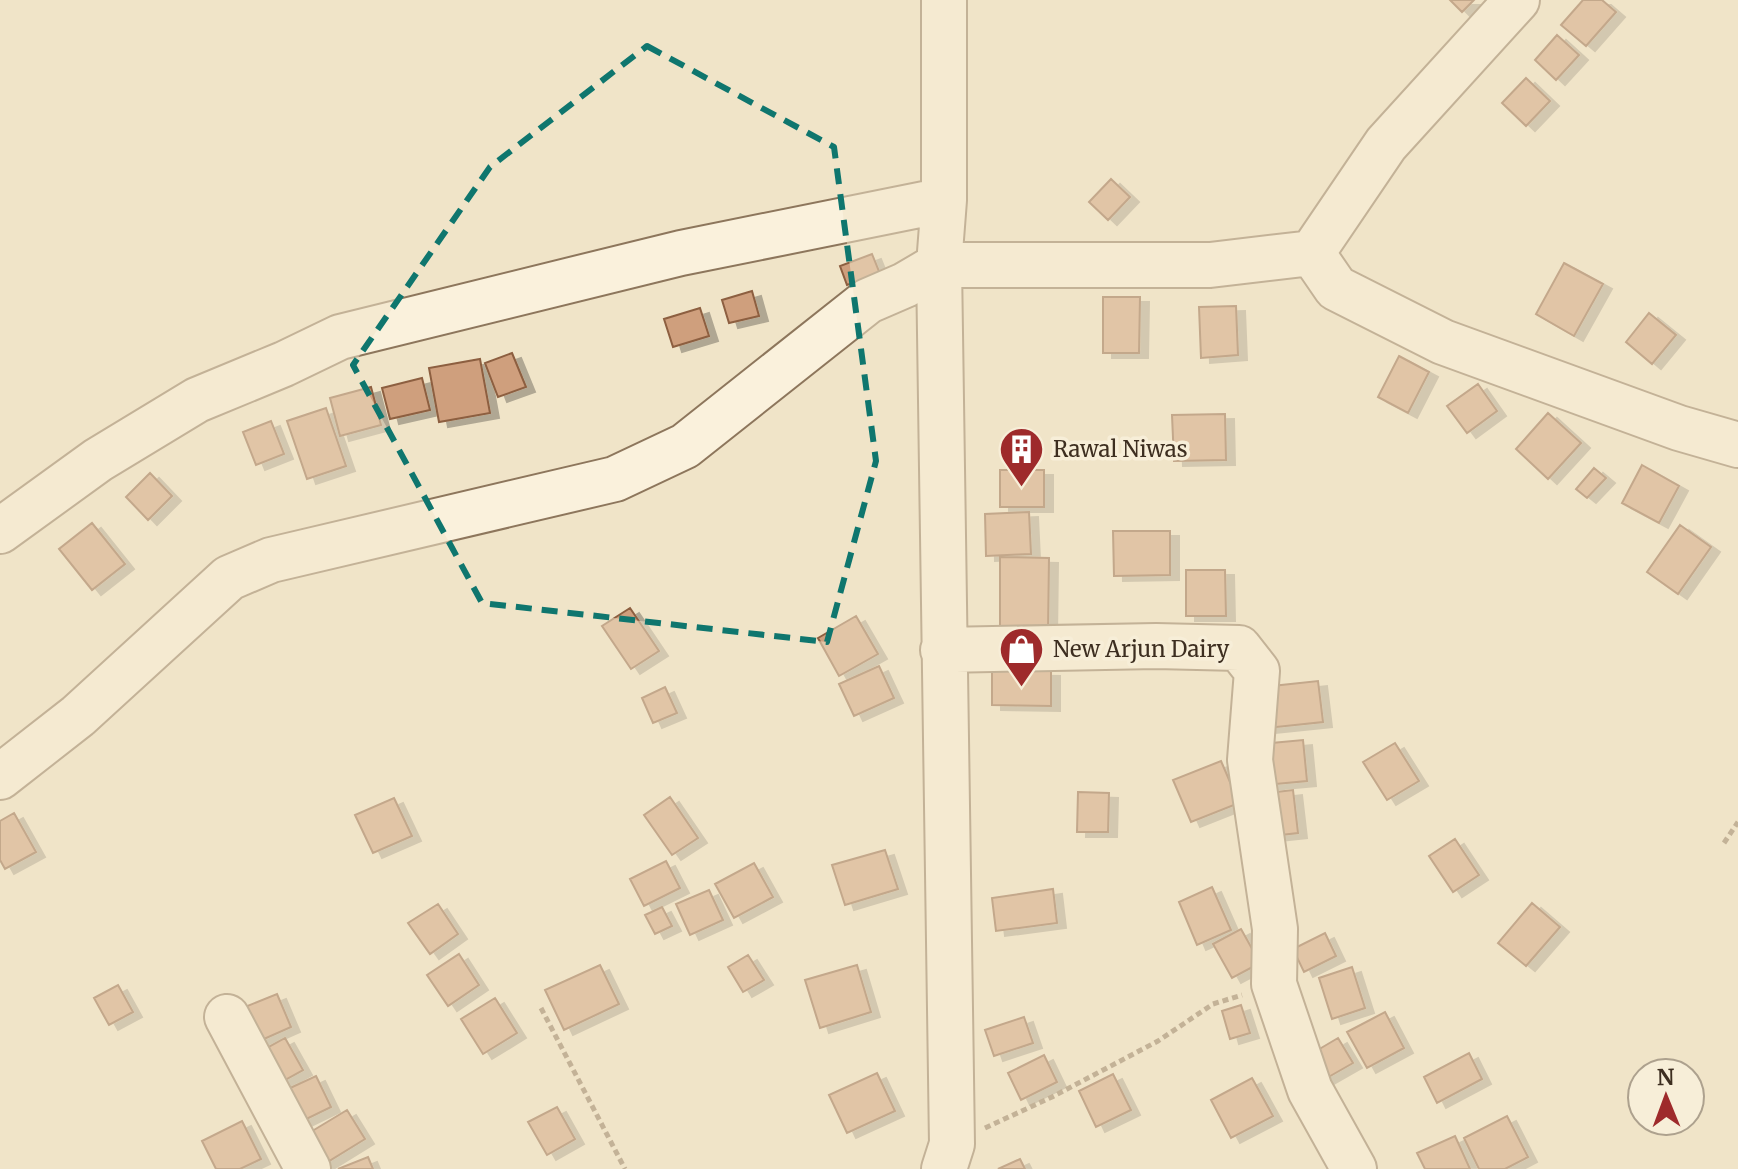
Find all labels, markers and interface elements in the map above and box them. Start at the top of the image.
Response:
building icon: Rawal Niwas [998,425,1046,488]
place label: Rawal Niwas [1053,435,1187,463]
shop icon: New Arjun Dairy [998,625,1046,688]
place label: New Arjun Dairy [1053,635,1230,663]
north arrow [1626,1057,1706,1137]
text: N [1657,1063,1675,1091]

